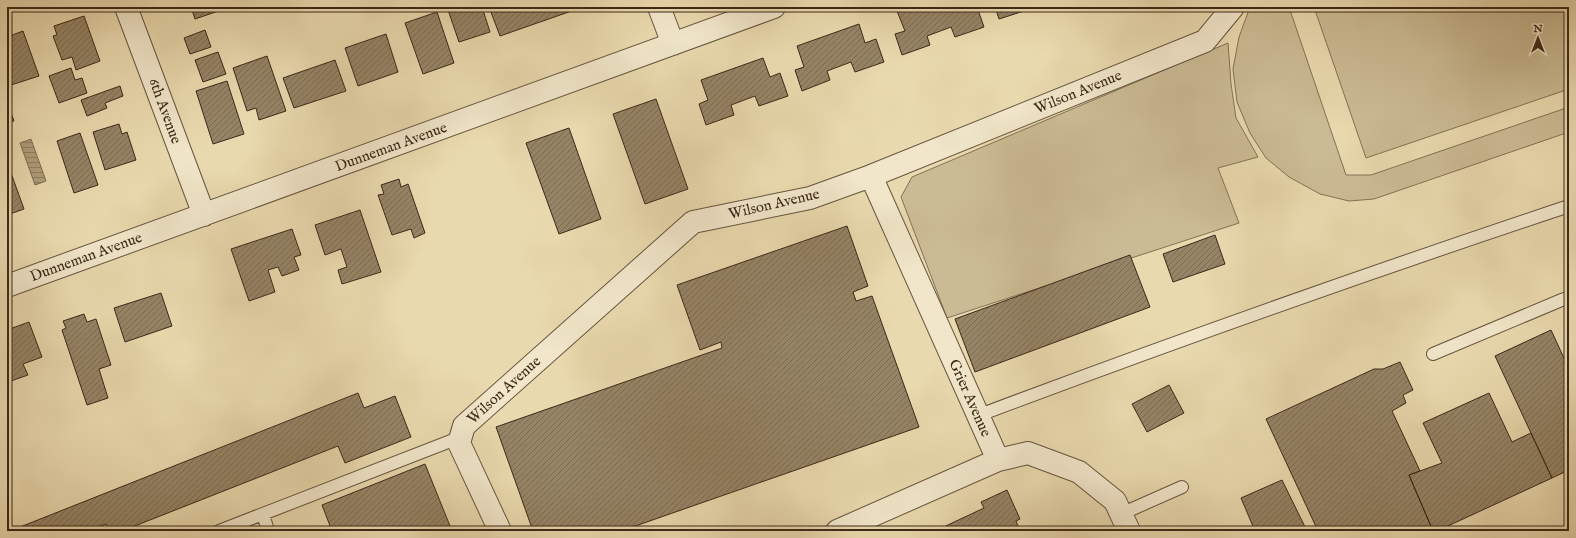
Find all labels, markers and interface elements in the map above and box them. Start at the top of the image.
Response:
north arrow [1518,18,1558,58]
text: N [1532,22,1543,36]
street label: Wilson Avenue [1031,66,1125,118]
street label: 6th Avenue [144,76,186,147]
street label: Dunneman Avenue [332,118,450,176]
street label: Wilson Avenue [727,184,821,224]
street label: Dunneman Avenue [27,228,145,286]
street label: Wilson Avenue [463,352,545,428]
street label: Grier Avenue [944,356,996,440]

